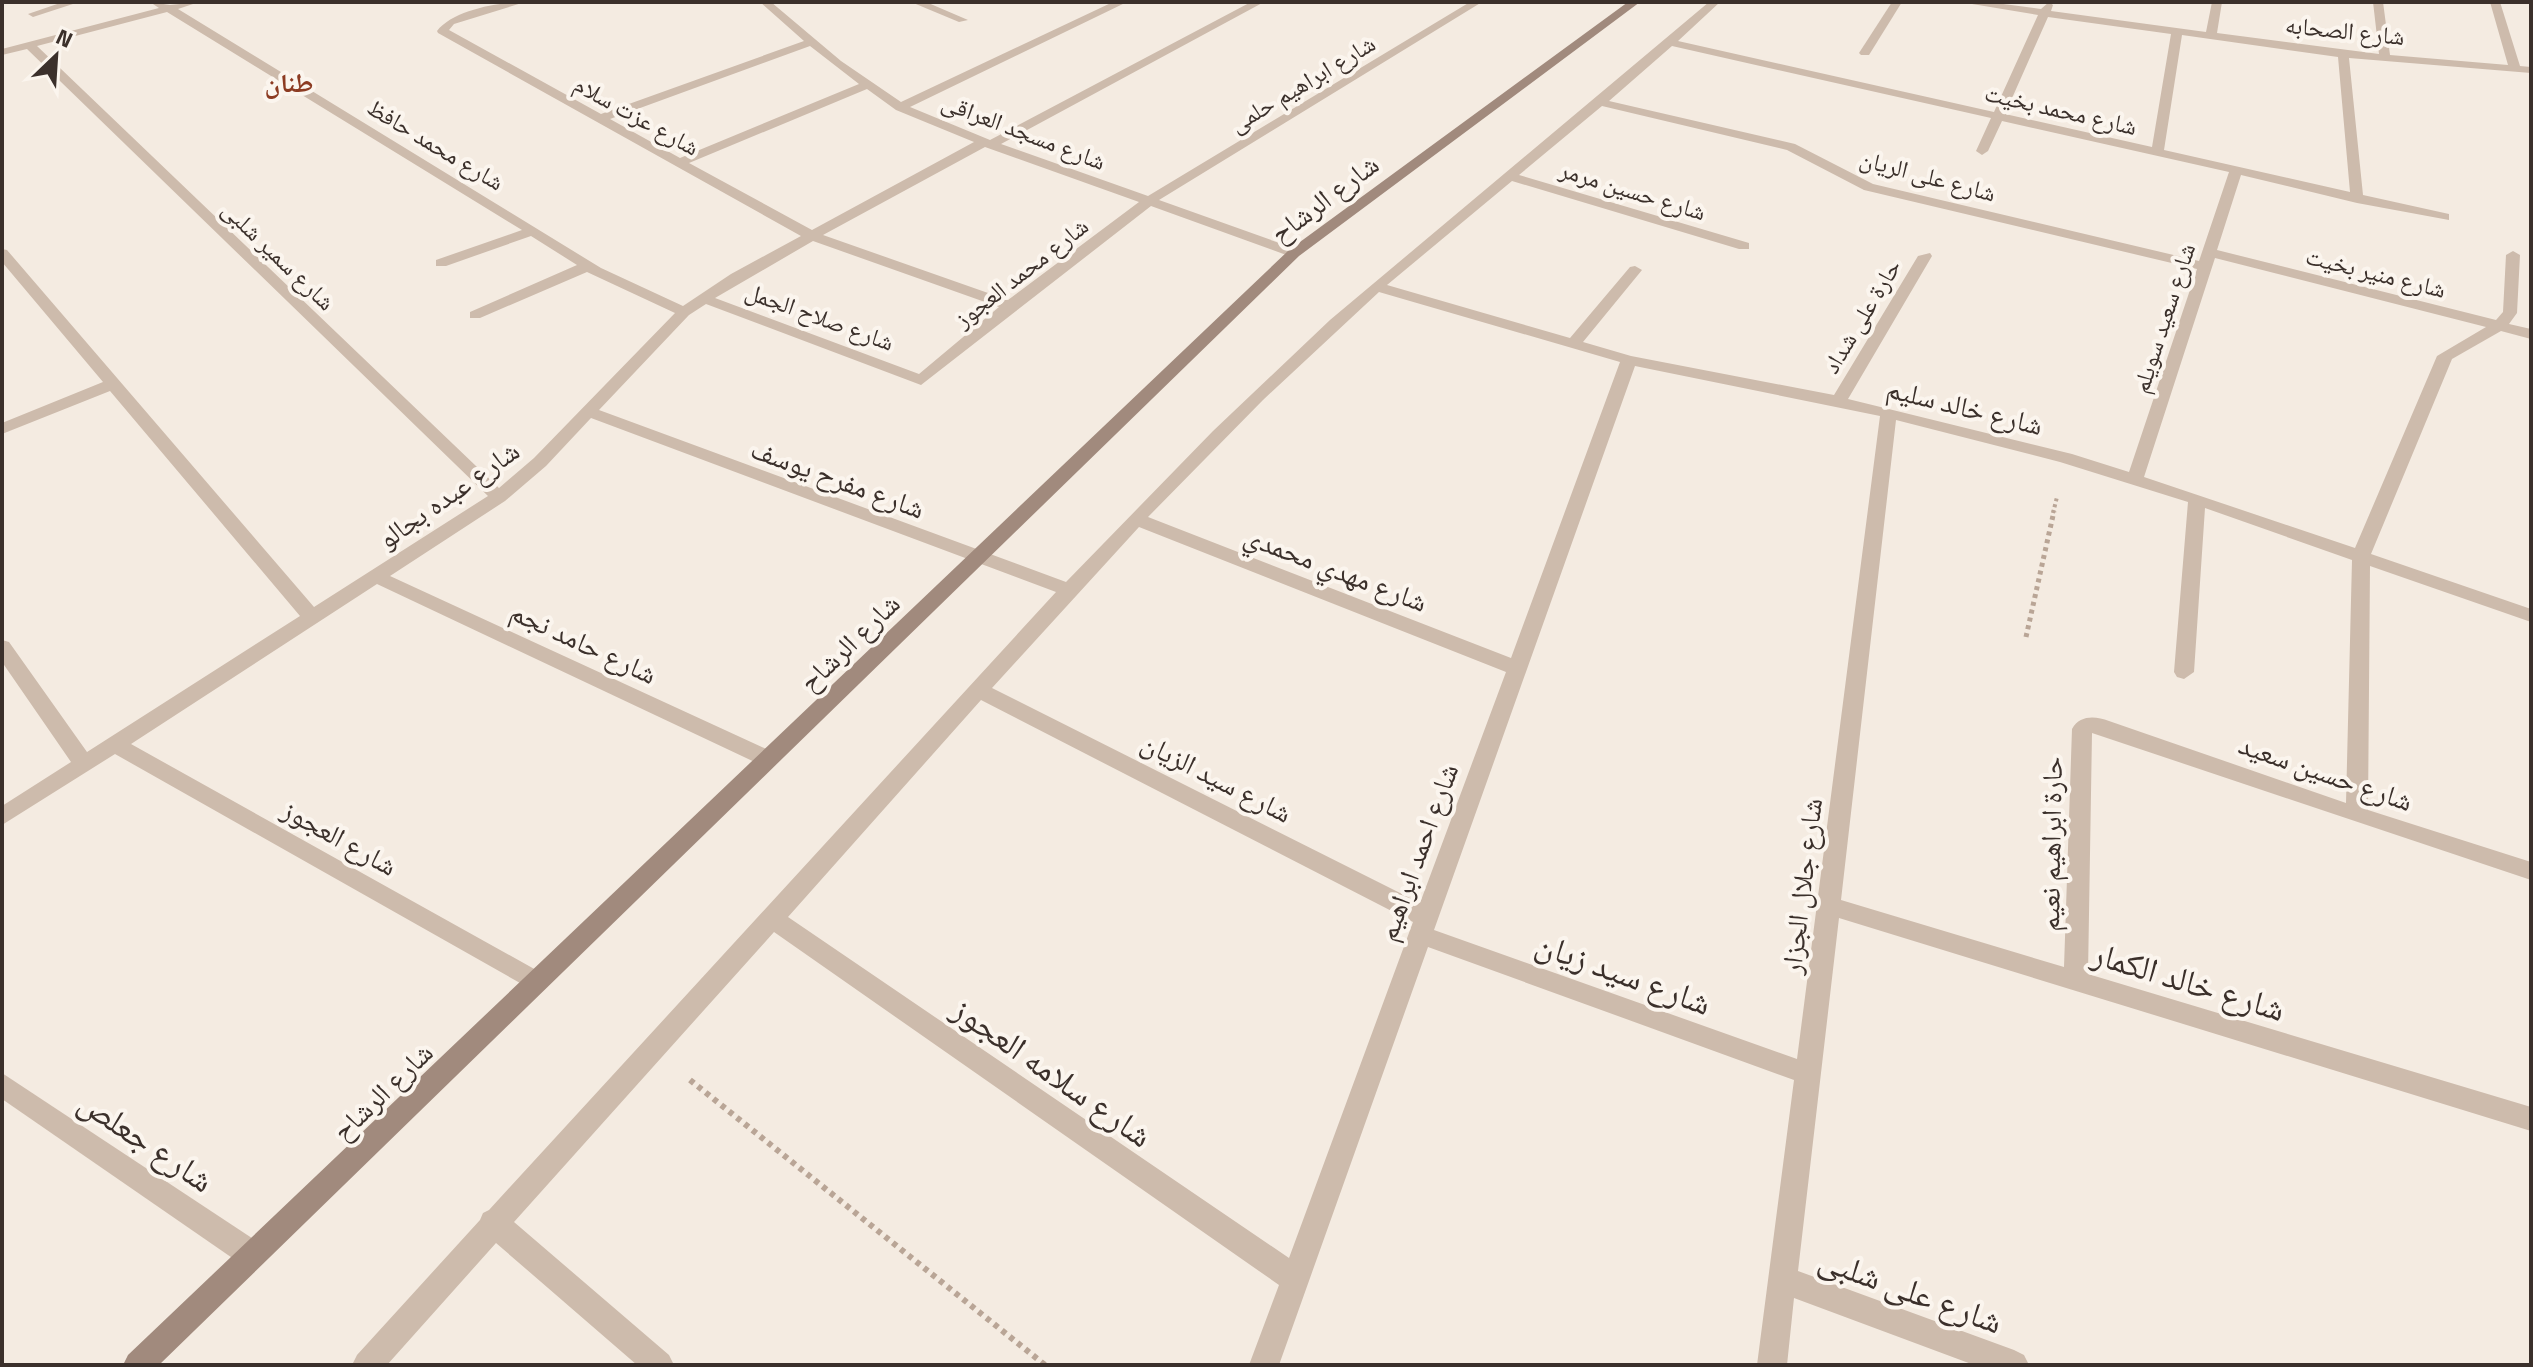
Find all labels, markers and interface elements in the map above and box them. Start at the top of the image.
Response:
street label: شارع الصحابه [2284,6,2406,54]
north arrow [16,16,96,96]
text: N [50,19,79,57]
street label: شارع ابراهيم حلمى [1222,25,1382,141]
district label: طنان [265,63,313,102]
street label: شارع عزت سلام [568,66,706,164]
street label: شارع محمد بخيت [1981,74,2141,144]
street label: شارع مسجد العراقى [937,83,1111,179]
street label: شارع محمد حافظ [361,89,511,199]
street label: شارع على الريان [1856,140,2000,210]
street label: شارع الرشاح [1260,143,1388,253]
street label: شارع حسين مرمر [1554,150,1711,229]
street label: شارع سمير شلبى [214,192,344,318]
street label: شارع محمد العجوز [945,208,1096,337]
street label: شارع منير بخيت [2302,237,2450,307]
street label: شارع سعيد سويلم [2122,238,2204,398]
street label: حارة على شداد [1813,252,1909,380]
street label: شارع صلاح الجمل [741,272,899,360]
street label: شارع خالد سليم [1882,366,2048,446]
street label: شارع مفرح يوسف [745,427,931,529]
street label: شارع عبده بجالو [368,429,528,559]
street label: شارع مهدي محمدي [1237,513,1434,625]
street label: شارع الرشاح [789,583,909,701]
street label: شارع حامد نجم [503,589,665,695]
street label: شارع سيد الزيان [1134,721,1300,833]
street label: شارع حسين سعيد [2233,722,2419,822]
street label: حارة ابراهيم نعيم [2027,756,2073,932]
street label: شارع احمد ابراهيم [1365,757,1469,947]
street label: شارع العجوز [274,787,406,886]
street label: شارع جلال الجزار [1769,795,1833,978]
street label: شارع سيد زيان [1529,916,1719,1028]
street label: شارع خالد الكمار [2085,926,2292,1034]
street label: شارع سلامه العجوز [941,982,1164,1160]
street label: شارع الرشاح [322,1032,442,1150]
street label: شارع جعلص [69,1076,225,1204]
street label: شارع على شلبى [1812,1232,2010,1346]

